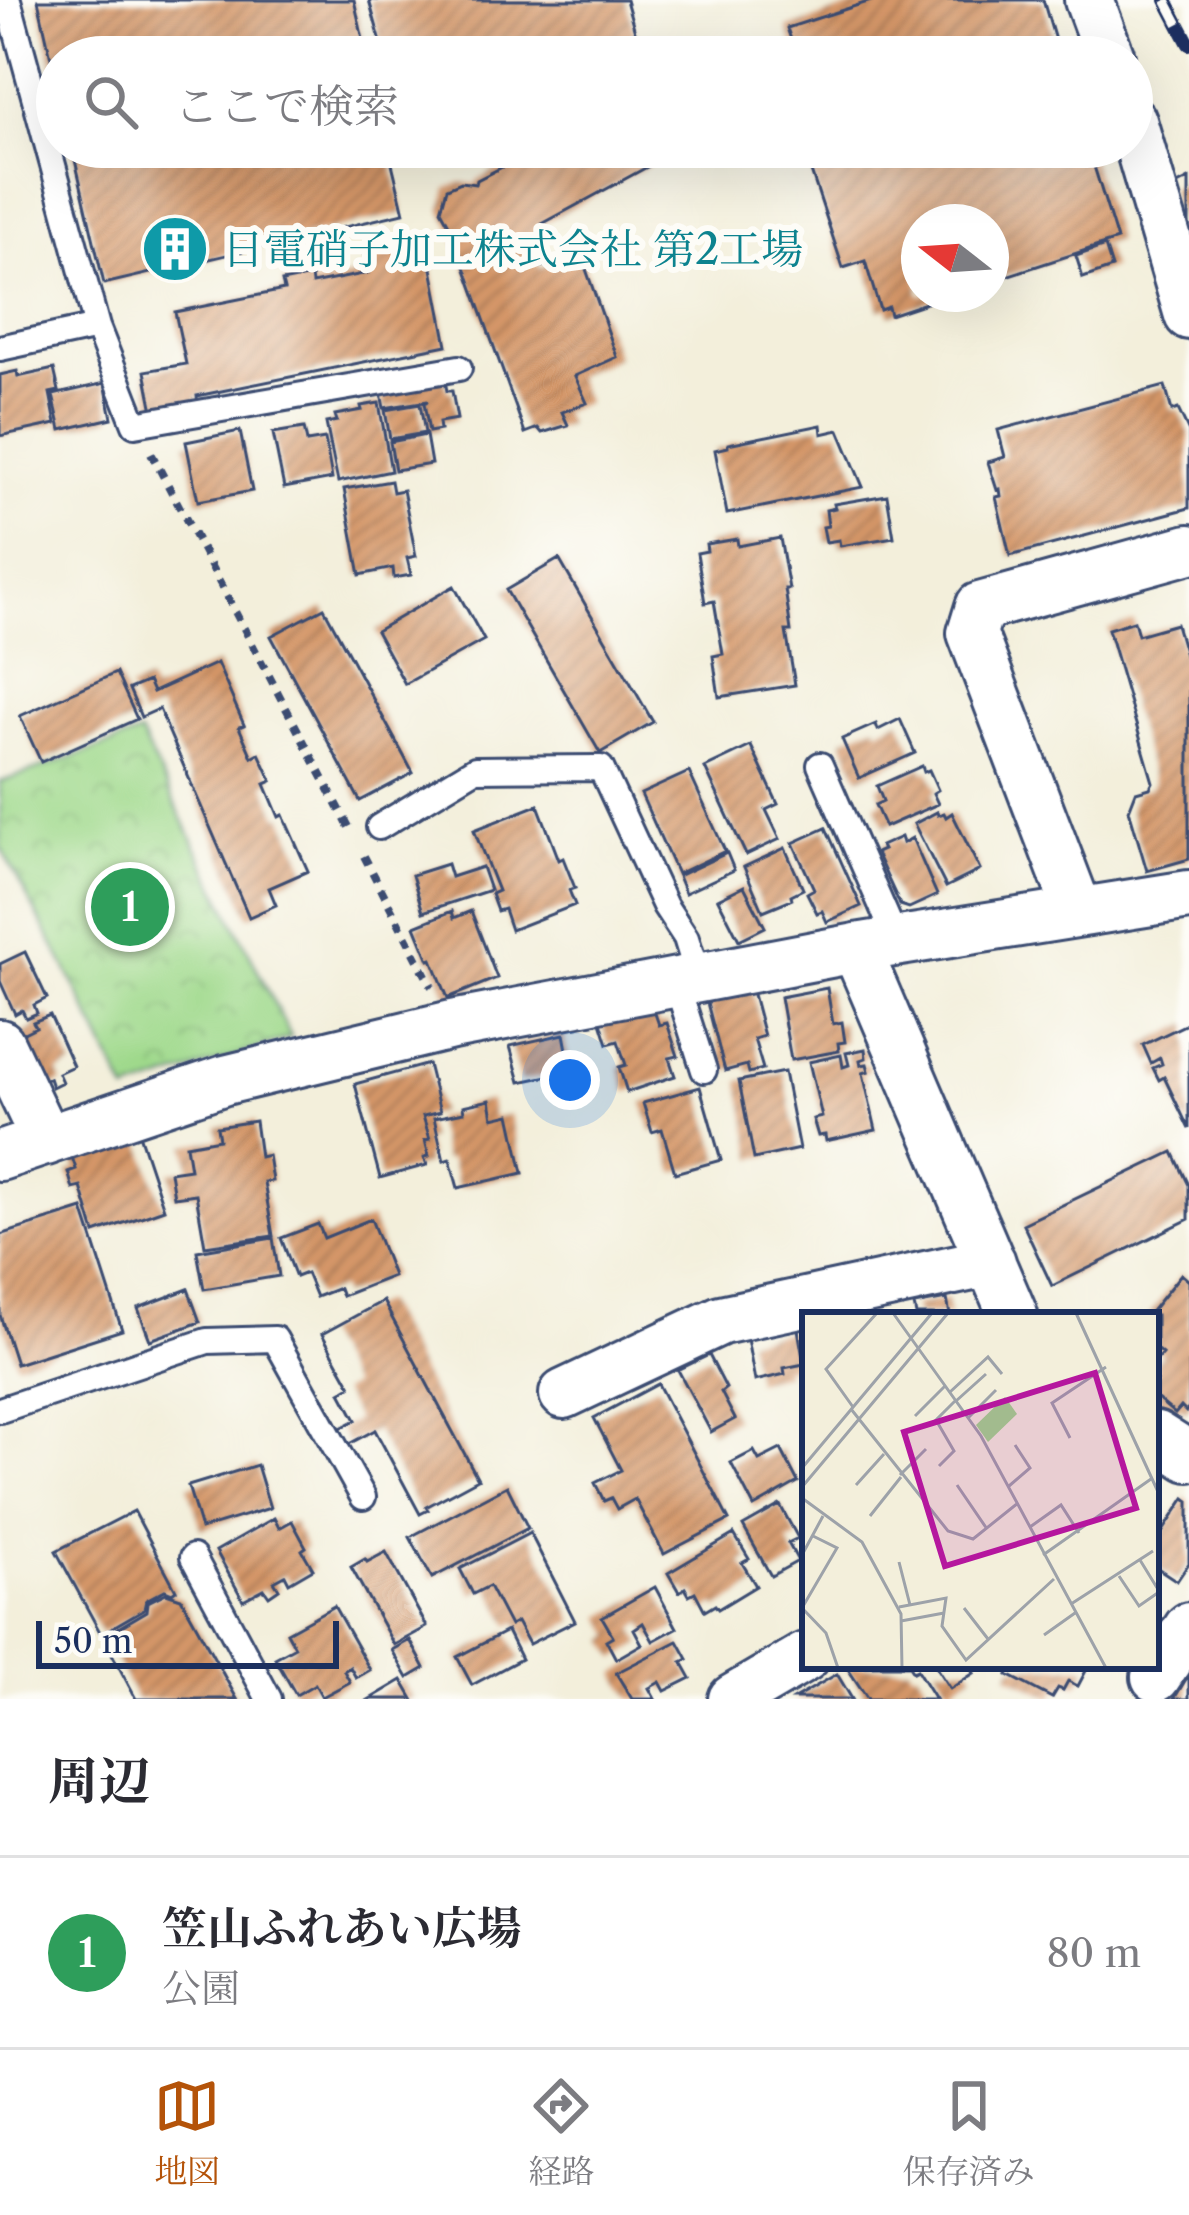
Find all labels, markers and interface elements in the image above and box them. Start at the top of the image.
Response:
search box [36,36,1153,168]
icon: search [78,69,144,135]
text: ここで検索 [174,78,399,134]
north arrow [901,204,1009,312]
building icon: 日電硝子加工株式会社 第2工場 [140,214,210,284]
place label: 日電硝子加工株式会社 第2工場 [222,223,803,275]
pin: 1 [91,862,169,952]
your location [540,1050,600,1110]
inset map [802,1312,1159,1669]
scale bar [36,1615,339,1668]
text: 50 m [54,1621,132,1662]
text: 周辺 [48,1750,150,1812]
text: 笠山ふれあい広場 [162,1900,522,1956]
text: 1 [78,1929,96,1977]
text: 80 m [1046,1929,1141,1977]
text: 公園 [162,1964,240,2012]
tab: 地図 [154,2073,220,2192]
tab: 経路 [528,2073,594,2192]
tab: 保存済み [903,2073,1035,2192]

